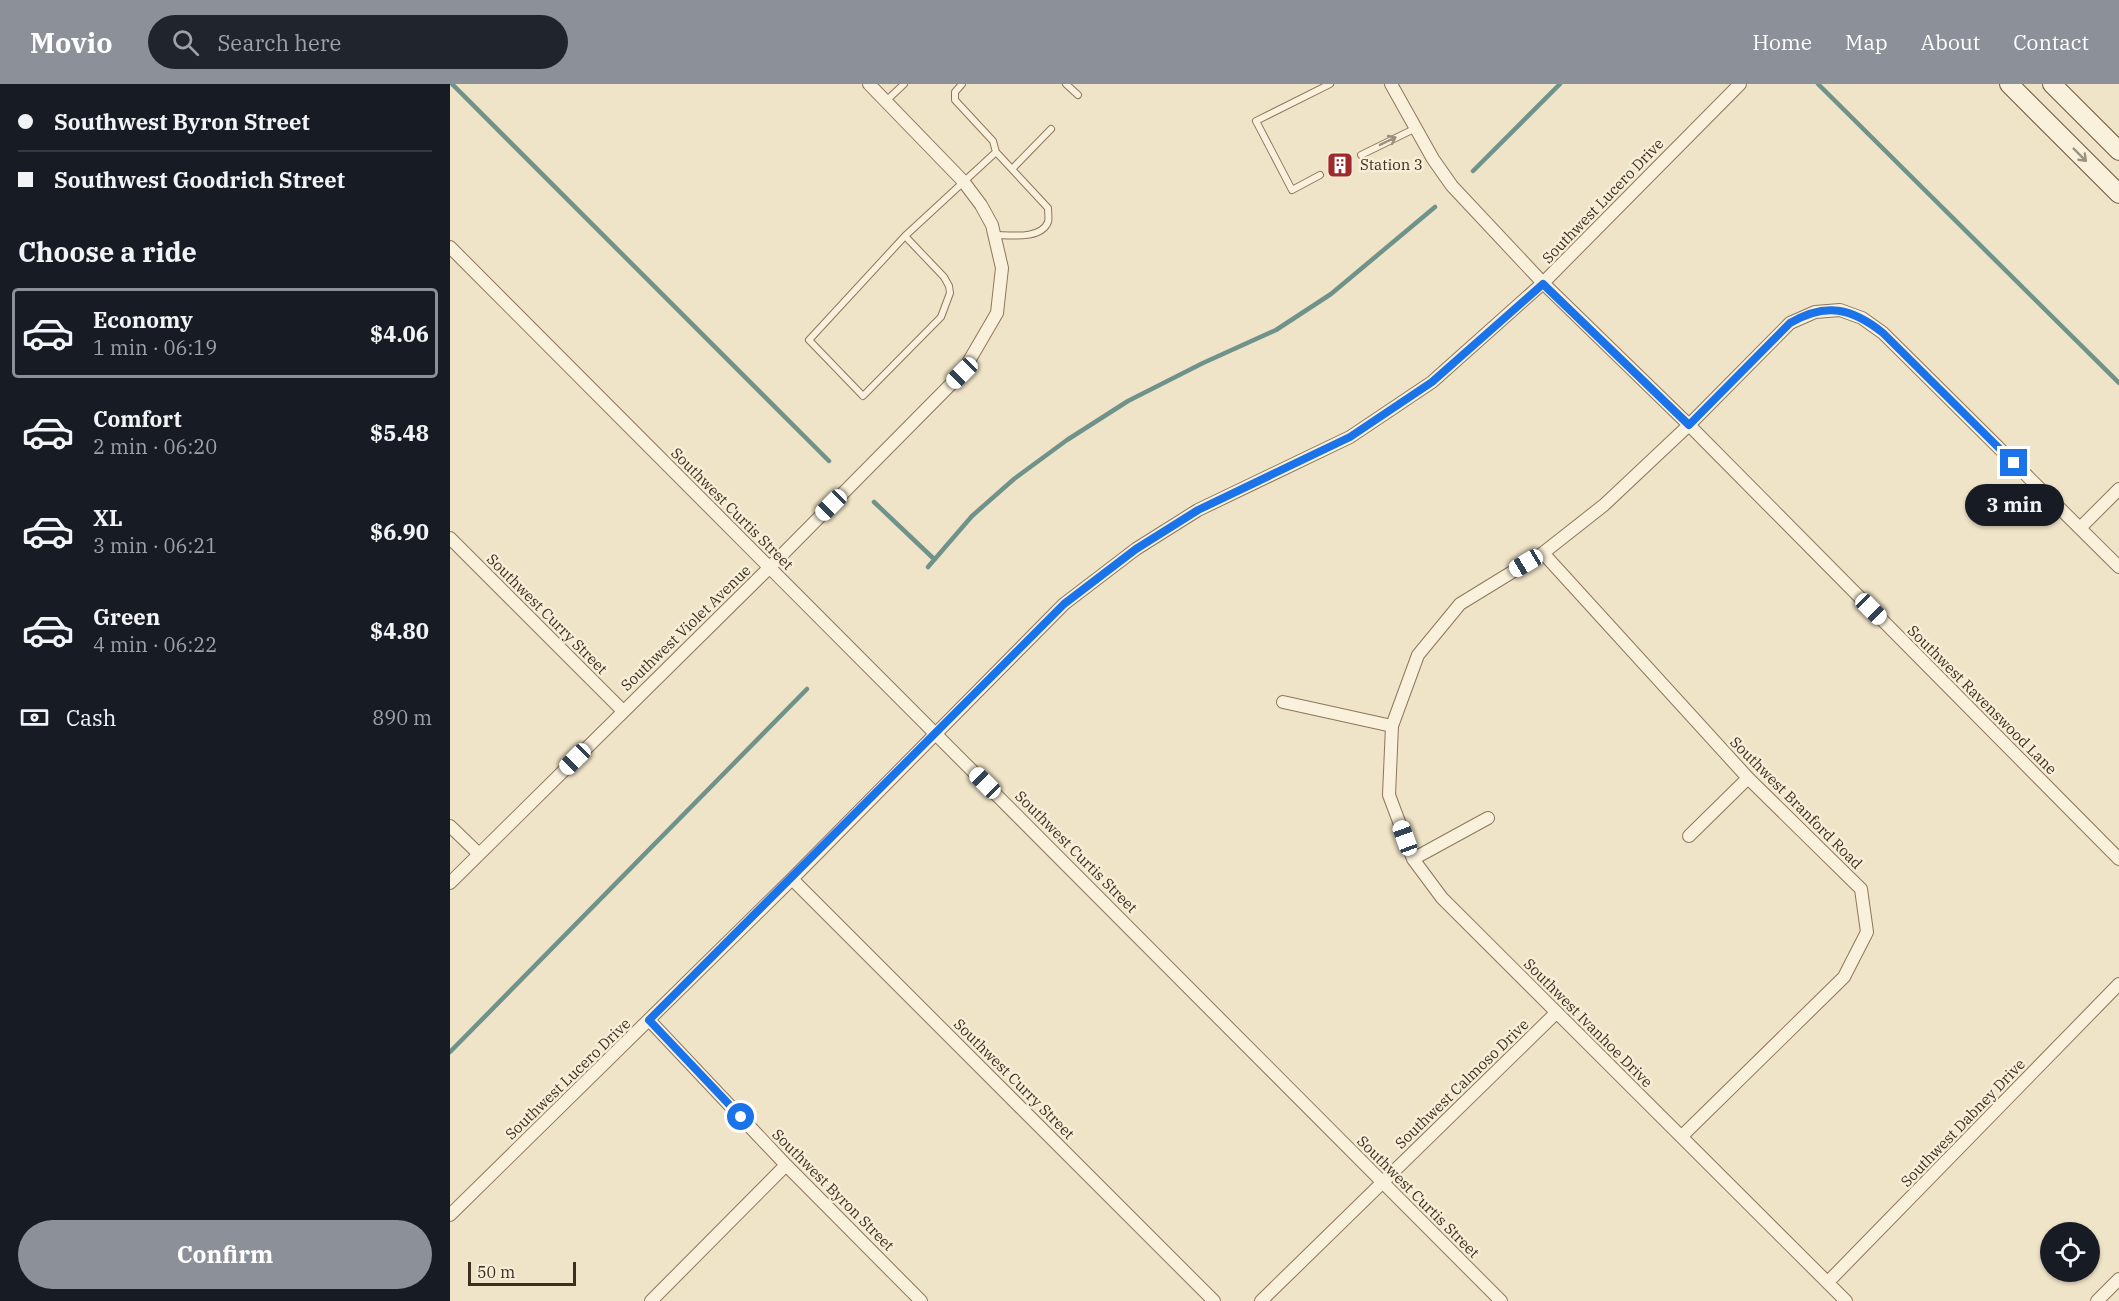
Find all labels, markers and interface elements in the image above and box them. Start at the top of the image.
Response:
search box [148,15,568,69]
text: Movio [30,24,112,61]
icon: search [169,26,202,59]
text: Search here [217,28,341,57]
text: Home [1752,28,1812,56]
text: Map [1845,28,1888,56]
text: About [1921,28,1980,56]
text: Contact [2013,28,2089,56]
text: Southwest Byron Street [54,107,310,136]
street label: Southwest Lucero Drive [1538,134,1667,267]
one-way arrow [1379,135,1397,147]
one-way arrow [2072,147,2087,162]
building icon: Station 3 [1325,150,1355,180]
place label: Station 3 [1360,155,1423,174]
text: Southwest Goodrich Street [54,165,345,194]
text: Choose a ride [18,234,197,269]
text: Economy [93,305,193,334]
icon: car [21,306,75,360]
text: $4.06 [370,319,429,348]
text: 1 min · 06:19 [93,334,217,361]
car [943,354,981,392]
text: Comfort [93,404,182,433]
icon: car [21,405,75,459]
text: $5.48 [370,418,429,447]
text: 2 min · 06:20 [93,433,217,460]
street label: Southwest Curtis Street [667,443,798,574]
route end [2000,449,2027,476]
callout: 3 min [1964,484,2064,526]
car [812,486,850,524]
text: 3 min [1987,491,2043,518]
text: XL [93,503,123,532]
icon: car [21,504,75,558]
text: $6.90 [370,517,429,546]
text: 3 min · 06:21 [93,532,217,559]
car [1506,546,1546,580]
street label: Southwest Curry Street [483,549,612,678]
street label: Southwest Violet Avenue [617,561,755,695]
car [1852,590,1890,628]
text: Green [93,602,160,631]
icon: car [21,603,75,657]
text: $4.80 [370,616,429,645]
street label: Southwest Ravenswood Lane [1904,621,2061,778]
text: 4 min · 06:22 [93,631,217,658]
icon: cash [18,701,51,734]
text: Cash [66,703,117,732]
text: 890 m [372,704,432,731]
street label: Southwest Branford Road [1726,732,1867,873]
car [556,740,594,778]
car [966,764,1004,802]
street label: Southwest Curtis Street [1011,786,1142,917]
car [1390,818,1420,858]
street label: Southwest Ivanhoe Drive [1520,954,1657,1091]
street label: Southwest Lucero Drive [501,1014,634,1143]
street label: Southwest Curry Street [950,1014,1079,1143]
street label: Southwest Calmoso Drive [1391,1015,1533,1153]
street label: Southwest Dabney Drive [1896,1054,2029,1191]
route start [727,1103,754,1130]
street label: Southwest Byron Street [768,1125,898,1255]
street label: Southwest Curtis Street [1353,1131,1484,1262]
button: Confirm [18,1220,432,1289]
map controls [2040,1222,2100,1282]
button: locate [2040,1222,2100,1282]
scale bar [468,1259,576,1286]
text: 50 m [477,1262,515,1282]

